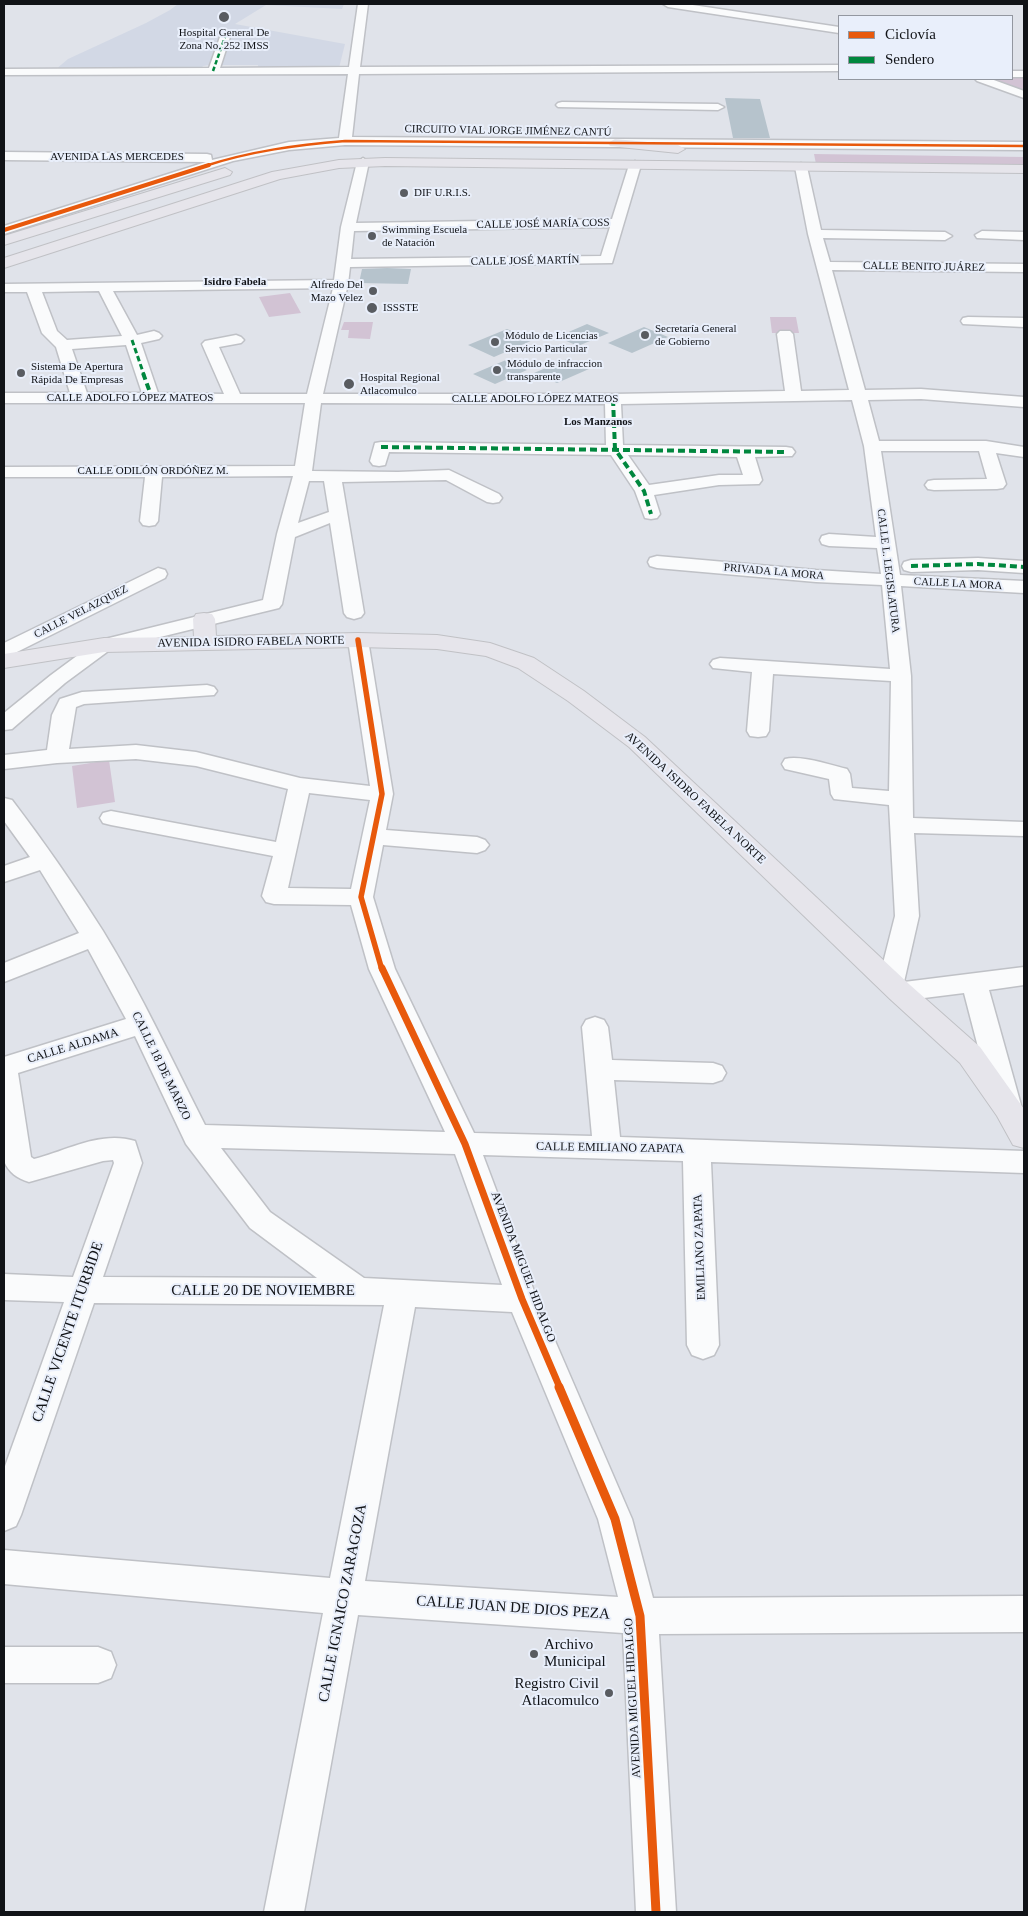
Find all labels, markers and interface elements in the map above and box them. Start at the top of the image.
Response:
marker: Hospital General De Zona No. 252 IMSS [217,10,231,24]
legend [838,15,1013,80]
place label: Hospital General De Zona No. 252 IMSS [179,26,269,52]
text: Ciclovía [885,26,936,42]
text: Sendero [885,51,934,67]
street label: CIRCUITO VIAL JORGE JIMÉNEZ CANTÚ [404,123,612,139]
street label: AVENIDA LAS MERCEDES [50,150,184,164]
place label: DIF U.R.I.S. [414,186,471,200]
marker: DIF U.R.I.S. [398,187,410,199]
street label: CALLE JOSÉ MARÍA COSS [476,216,610,232]
place label: Swimming Escuela de Natación [382,223,467,249]
marker: Swimming Escuela de Natación [366,230,378,242]
street label: CALLE JOSÉ MARTÍN [471,253,579,269]
street label: CALLE BENITO JUÁREZ [863,259,985,275]
district label: Isidro Fabela [204,275,266,289]
place label: Alfredo Del Mazo Velez [310,278,363,304]
marker: Alfredo Del Mazo Velez [367,285,379,297]
marker: ISSSTE [365,301,379,315]
place label: ISSSTE [383,301,418,315]
place label: Secretaría General de Gobierno [655,322,737,348]
place label: Módulo de Licencias Servicio Particular [505,329,598,355]
marker: Secretaría General de Gobierno [639,329,651,341]
marker: Módulo de Licencias Servicio Particular [489,336,501,348]
place label: Módulo de infraccion transparente [507,357,602,383]
place label: Sistema De Apertura Rápida De Empresas [31,360,123,386]
marker: Módulo de infraccion transparente [491,364,503,376]
marker: Sistema De Apertura Rápida De Empresas [15,367,27,379]
place label: Hospital Regional Atlacomulco [360,371,440,397]
marker: Hospital Regional Atlacomulco [342,377,356,391]
street label: CALLE ADOLFO LÓPEZ MATEOS [47,391,213,405]
street label: CALLE ADOLFO LÓPEZ MATEOS [452,392,618,406]
district label: Los Manzanos [564,415,632,429]
street label: CALLE ODILÓN ORDÓÑEZ M. [78,464,228,478]
street label: CALLE L. LEGISLATURA [874,508,902,634]
street label: PRIVADA LA MORA [723,561,825,583]
street label: CALLE LA MORA [913,575,1003,593]
street label: CALLE VELAZQUEZ [32,583,130,641]
street label: AVENIDA ISIDRO FABELA NORTE [157,633,345,651]
street label: AVENIDA ISIDRO FABELA NORTE [622,729,768,867]
street label: CALLE 18 DE MARZO [128,1009,194,1123]
street label: CALLE ALDAMA [26,1025,120,1067]
street label: CALLE EMILIANO ZAPATA [536,1140,684,1156]
street label: AVENIDA MIGUEL HIDALGO [488,1190,558,1344]
street label: EMILIANO ZAPATA [691,1194,709,1300]
street label: CALLE VICENTE ITURBIDE [29,1239,107,1425]
street label: CALLE 20 DE NOVIEMBRE [171,1282,355,1300]
street label: CALLE IGNAICO ZARAGOZA [315,1502,371,1704]
street label: CALLE JUAN DE DIOS PEZA [416,1592,610,1624]
street label: AVENIDA MIGUEL HIDALGO [622,1618,644,1778]
place label: Archivo Municipal [544,1636,606,1671]
marker: Archivo Municipal [528,1648,540,1660]
place label: Registro Civil Atlacomulco [514,1675,599,1710]
marker: Registro Civil Atlacomulco [603,1687,615,1699]

